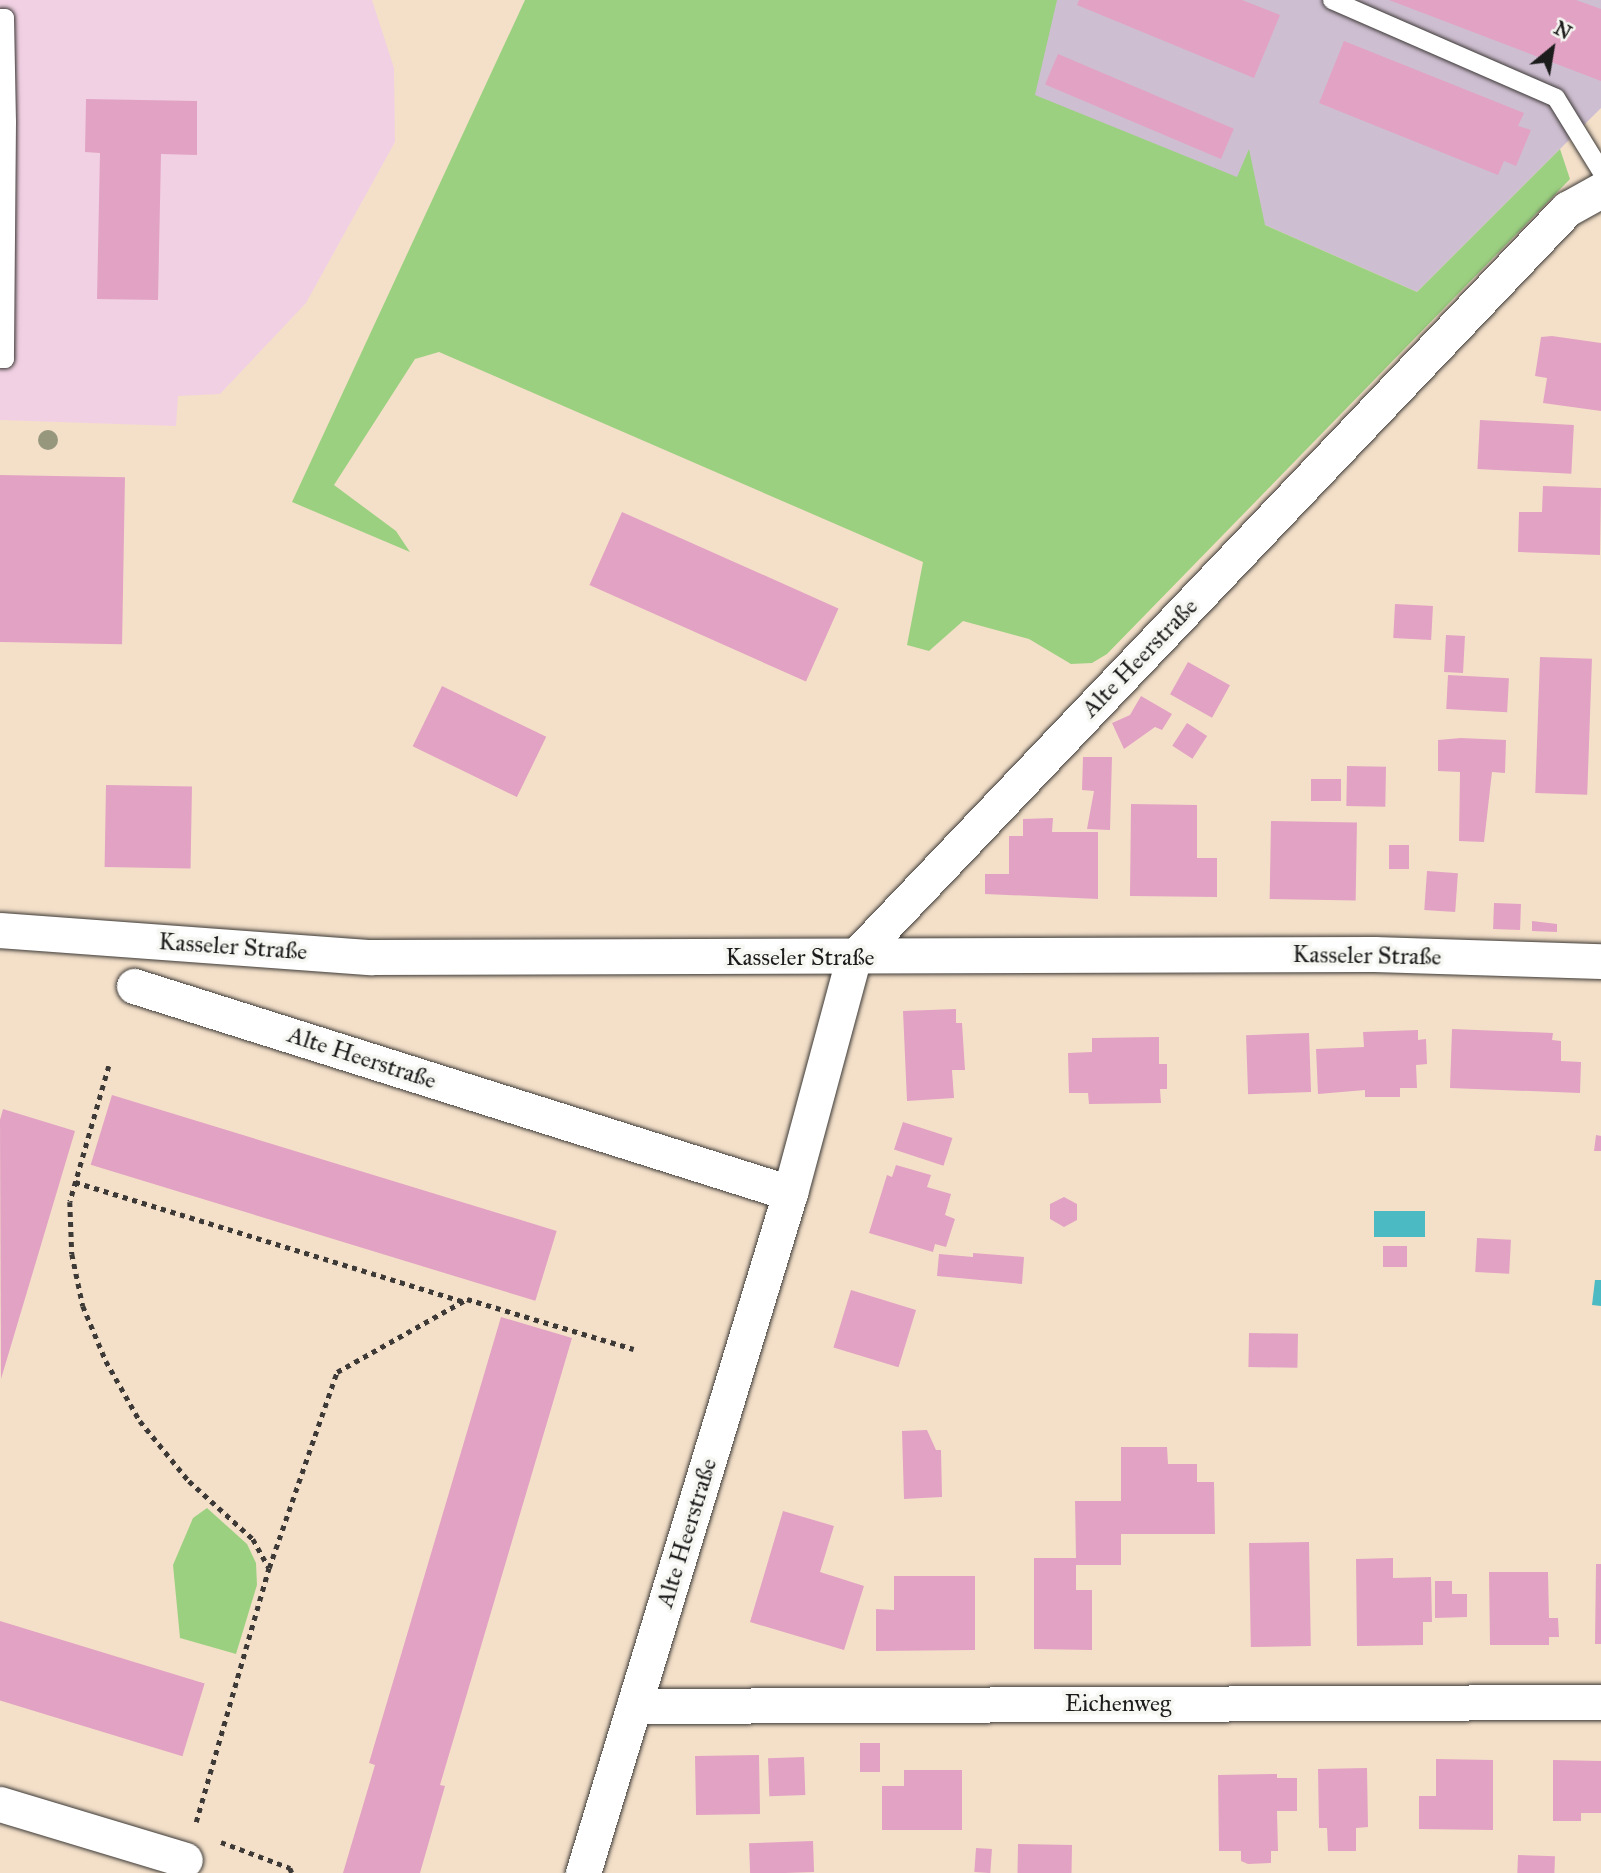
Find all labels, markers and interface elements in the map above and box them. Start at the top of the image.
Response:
north arrow [1517,14,1587,84]
text: N [1550,16,1575,44]
street label: Alte Heerstraße [1076,592,1204,724]
street label: Kasseler Straße [158,927,308,967]
street label: Kasseler Straße [1292,940,1442,972]
street label: Kasseler Straße [725,944,875,972]
street label: Alte Heerstraße [284,1020,440,1096]
street label: Alte Heerstraße [651,1455,723,1611]
street label: Eichenweg [1065,1690,1171,1718]

